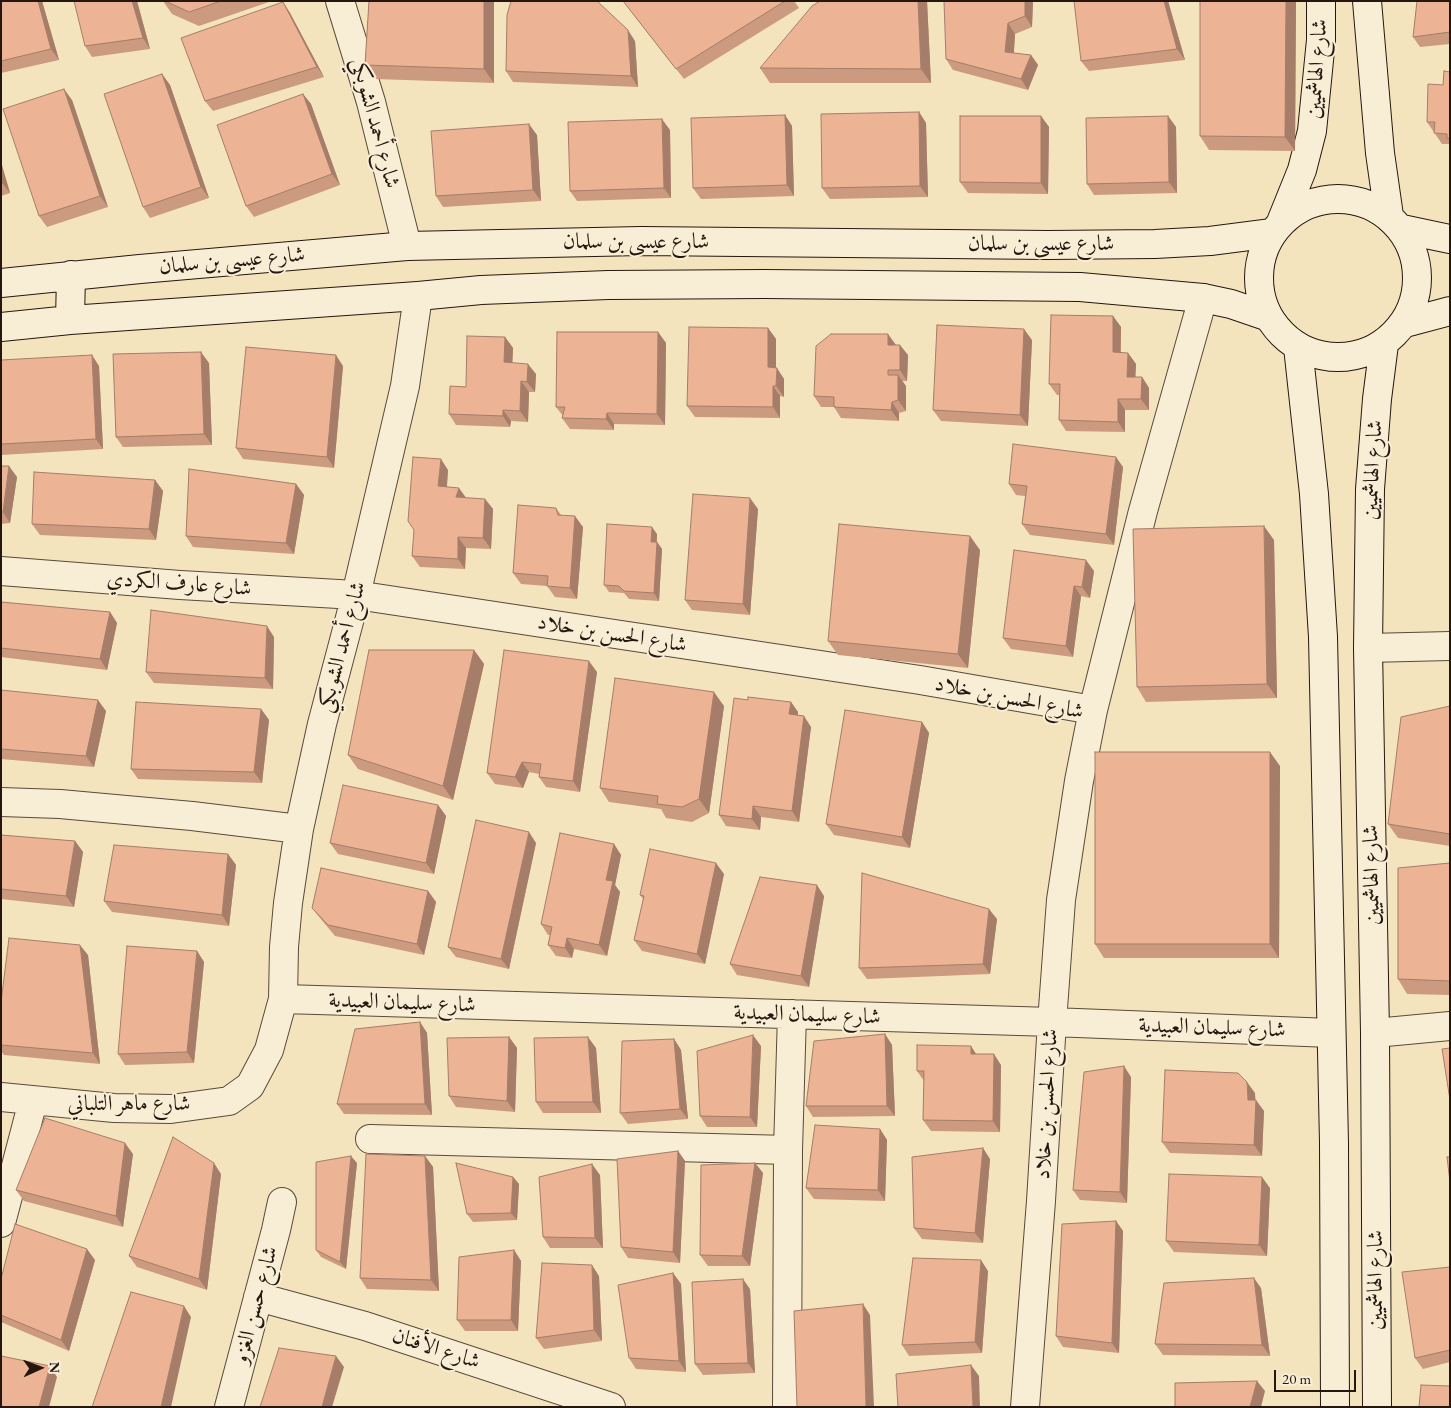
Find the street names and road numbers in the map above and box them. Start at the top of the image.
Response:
street label: شارع الهاشميين [1300,18,1334,120]
street label: شارع أحمد الشوبكي [345,55,405,191]
street label: شارع عيسى بن سلمان [563,229,709,255]
street label: شارع عيسى بن سلمان [968,231,1114,257]
street label: شارع عيسى بن سلمان [158,241,306,281]
street label: شارع الهاشميين [1357,419,1389,521]
street label: شارع عارف الكردي [106,566,252,602]
street label: شارع أحمد الشوبكي [312,579,372,715]
street label: شارع الحسن بن خلاد [535,609,689,659]
street label: شارع الحسن بن خلاد [932,671,1086,725]
street label: شارع الهاشميين [1358,825,1386,925]
street label: شارع سليمان العبيدية [328,987,476,1019]
street label: شارع سليمان العبيدية [733,999,881,1031]
street label: شارع سليمان العبيدية [1138,1012,1286,1044]
street label: شارع الحسن بن خلاد [1030,1028,1064,1180]
street label: شارع ماهر التلباني [68,1091,190,1117]
street label: شارع الهاشميين [1363,1230,1389,1330]
street label: شارع حسن الغزو [228,1243,284,1367]
street label: شارع الأفنان [389,1322,483,1376]

